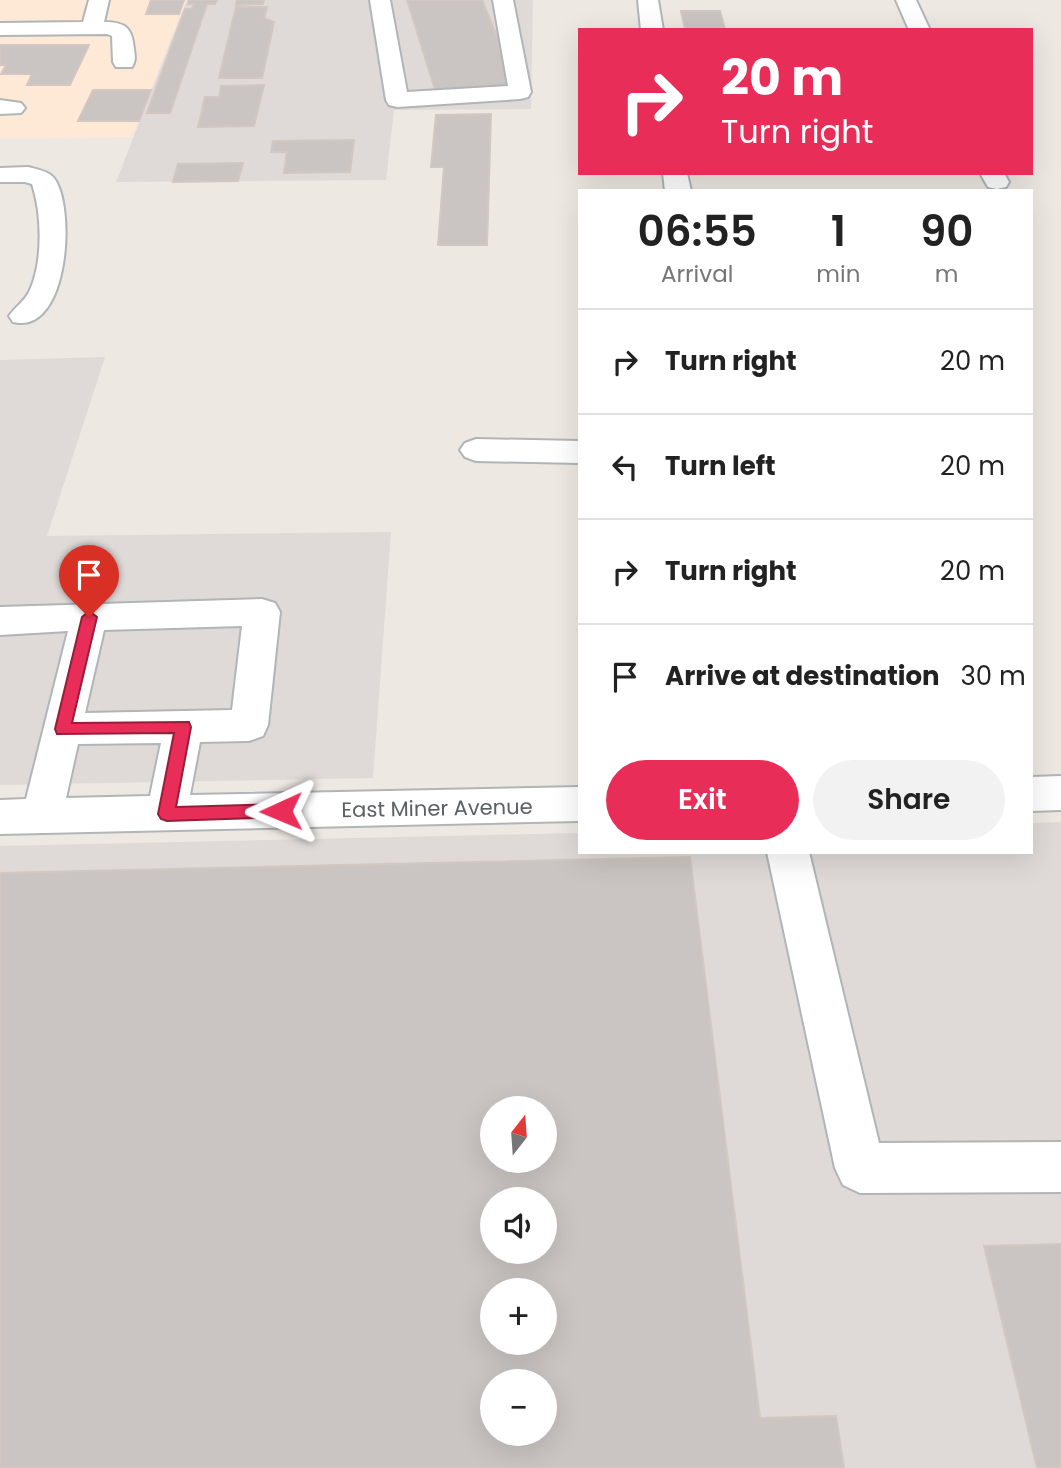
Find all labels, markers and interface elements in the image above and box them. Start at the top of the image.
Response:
text: 20 m [721,44,843,112]
icon: right [606,56,697,147]
text: Turn right [721,109,873,154]
text: 06:55 [638,202,757,261]
text: 1 [831,202,846,261]
text: 90 [920,202,973,261]
text: Arrival [661,258,733,290]
text: min [816,258,860,290]
text: m [935,258,959,290]
icon: right [606,343,644,381]
text: Turn right [665,343,797,379]
text: 20 m [940,343,1005,379]
icon: left [606,448,644,486]
text: Turn left [665,448,776,484]
text: 20 m [940,448,1005,484]
pin [59,545,119,617]
icon: right [606,553,644,591]
text: Turn right [665,553,797,589]
text: 20 m [940,553,1005,589]
icon: arrive [70,556,108,594]
icon: arrive [606,658,644,696]
text: Arrive at destination [665,658,940,694]
text: 30 m [961,658,1026,694]
button: Exit [606,760,799,840]
button: Share [813,760,1005,840]
position arrow [244,774,318,848]
street label: East Miner Avenue [341,792,533,824]
north arrow [480,1096,556,1172]
map controls [480,1096,557,1446]
button: sound [480,1187,557,1264]
button: + [480,1278,557,1355]
button: − [480,1369,557,1446]

